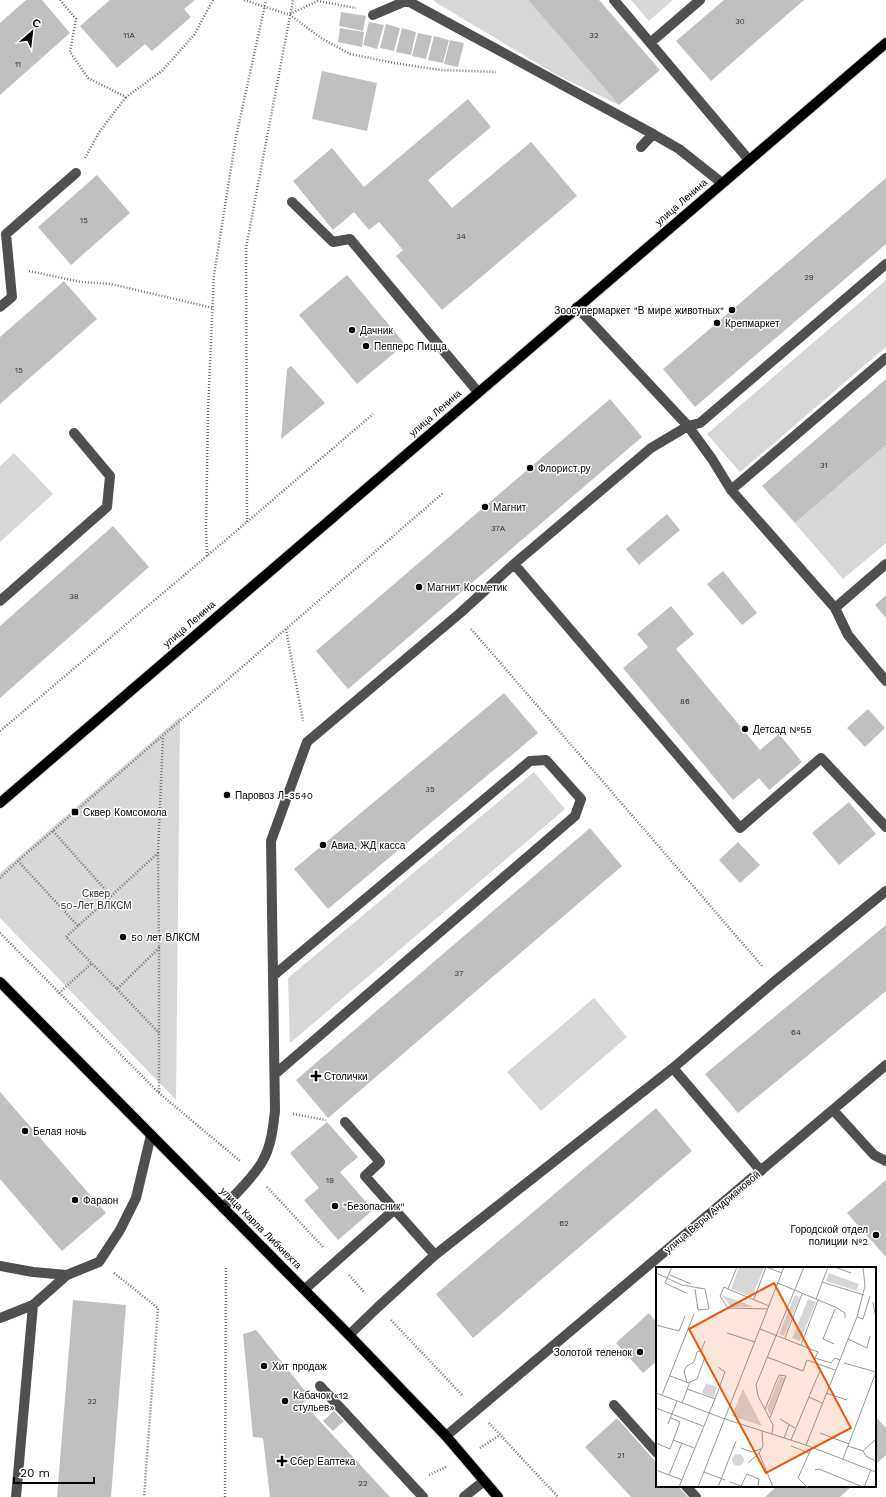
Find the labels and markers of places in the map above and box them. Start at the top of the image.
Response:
place label: Зоосупермаркет "В мире животных" [554,305,724,316]
marker: Зоосупермаркет "В мире животных" [727,305,737,315]
marker: Крепмаркет [712,318,722,328]
place label: Крепмаркет [725,318,780,329]
marker: Дачник [347,325,357,335]
place label: Дачник [360,325,393,336]
marker: Пепперс Пицца [361,341,371,351]
place label: Пепперс Пицца [374,341,447,352]
marker: Флорист.ру [525,463,535,473]
place label: Флорист.ру [538,463,591,474]
marker: Магнит [480,502,490,512]
place label: Магнит [493,502,527,513]
marker: Магнит Косметик [414,582,424,592]
place label: Магнит Косметик [427,582,507,593]
marker: Детсад №55 [740,724,750,734]
place label: Детсад №55 [753,724,812,735]
marker: Паровоз Л-3540 [222,790,232,800]
place label: Паровоз Л-3540 [235,790,313,801]
marker: Сквер Комсомола [70,807,80,817]
place label: Сквер Комсомола [83,807,167,818]
marker: Авиа, ЖД касса [318,840,328,850]
place label: Авиа, ЖД касса [331,840,406,851]
marker: 50 лет ВЛКСМ [118,932,128,942]
place label: 50 лет ВЛКСМ [131,932,200,943]
marker: Столички [311,1071,321,1081]
place label: Столички [324,1071,368,1082]
marker: Белая ночь [20,1126,30,1136]
place label: Белая ночь [33,1126,86,1137]
marker: Фараон [70,1195,80,1205]
place label: Фараон [83,1195,118,1206]
marker: "Безопасник" [330,1201,340,1211]
place label: "Безопасник" [343,1201,404,1212]
place label: Городской отдел полиции №2 [790,1224,868,1247]
marker: Городской отдел полиции №2 [871,1230,881,1240]
place label: Золотой теленок [554,1347,633,1358]
marker: Золотой теленок [635,1347,645,1357]
marker: Хит продаж [259,1361,269,1371]
place label: Хит продаж [272,1361,327,1372]
place label: Кабачок «12 стульев» [293,1390,349,1413]
marker: Кабачок «12 стульев» [280,1396,290,1406]
marker: Сбер Еаптека [277,1456,287,1466]
place label: Сбер Еаптека [290,1456,356,1467]

